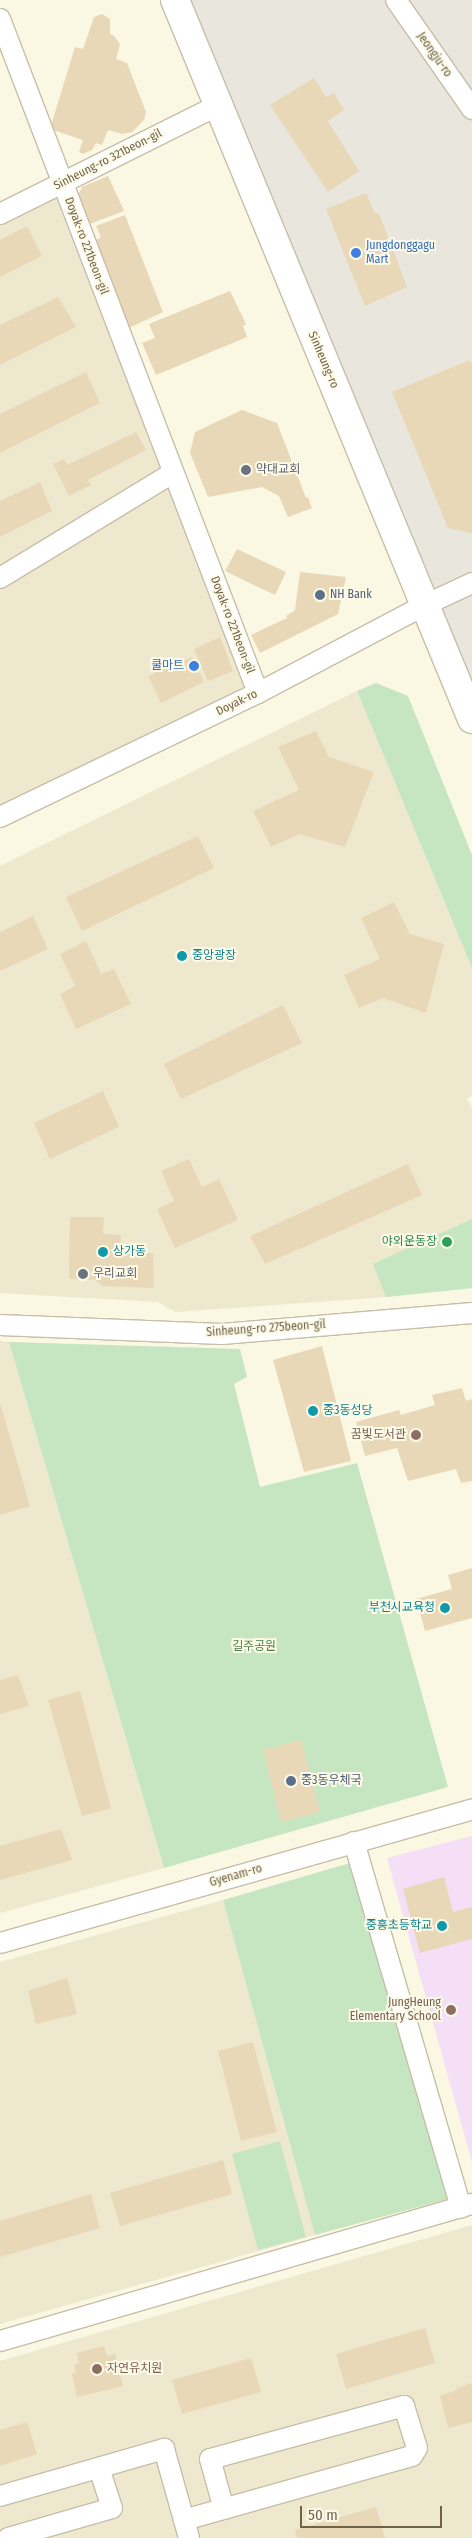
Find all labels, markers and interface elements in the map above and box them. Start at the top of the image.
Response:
street label: Jeongju-ro [413,30,455,80]
street label: Sinheung-ro 321beon-gil [52,127,164,193]
street label: Doyak-ro 221beon-gil [61,195,111,297]
place label: Jungdonggagu Mart [366,239,435,267]
marker: Jungdonggagu Mart [350,247,362,259]
street label: Sinheung-ro [305,329,341,391]
place label: 약대교회 [256,463,300,477]
marker: 약대교회 [240,464,252,476]
street label: Doyak-ro 221beon-gil [207,574,257,676]
place label: NH Bank [330,588,372,602]
marker: NH Bank [314,589,326,601]
place label: 쿨마트 [151,659,184,673]
marker: 쿨마트 [188,660,200,672]
street label: Doyak-ro [214,687,260,719]
place label: 중앙광장 [192,949,236,963]
marker: 중앙광장 [176,950,188,962]
place label: 야외운동장 [382,1235,437,1249]
marker: 야외운동장 [441,1236,453,1248]
place label: 상가동 [113,1245,146,1259]
marker: 상가동 [97,1246,109,1258]
place label: 우리교회 [93,1267,137,1281]
marker: 우리교회 [77,1268,89,1280]
street label: Sinheung-ro 275beon-gil [206,1318,326,1340]
place label: 중3동성당 [323,1404,373,1418]
marker: 중3동성당 [307,1405,319,1417]
place label: 꿈빛도서관 [351,1428,406,1442]
marker: 꿈빛도서관 [410,1429,422,1441]
place label: 부천시교육청 [369,1601,435,1615]
marker: 부천시교육청 [439,1602,451,1614]
park label: 길주공원 [232,1640,276,1654]
place label: 중3동우체국 [301,1774,362,1788]
marker: 중3동우체국 [285,1775,297,1787]
street label: Gyenam-ro [208,1862,264,1890]
place label: 중흥초등학교 [366,1919,432,1933]
marker: 중흥초등학교 [436,1920,448,1932]
place label: JungHeung Elementary School [350,1996,441,2024]
marker: JungHeung Elementary School [445,2004,457,2016]
place label: 자연유치원 [107,2362,162,2376]
marker: 자연유치원 [91,2363,103,2375]
scale bar [302,2496,444,2528]
text: 50 m [308,2506,338,2524]

